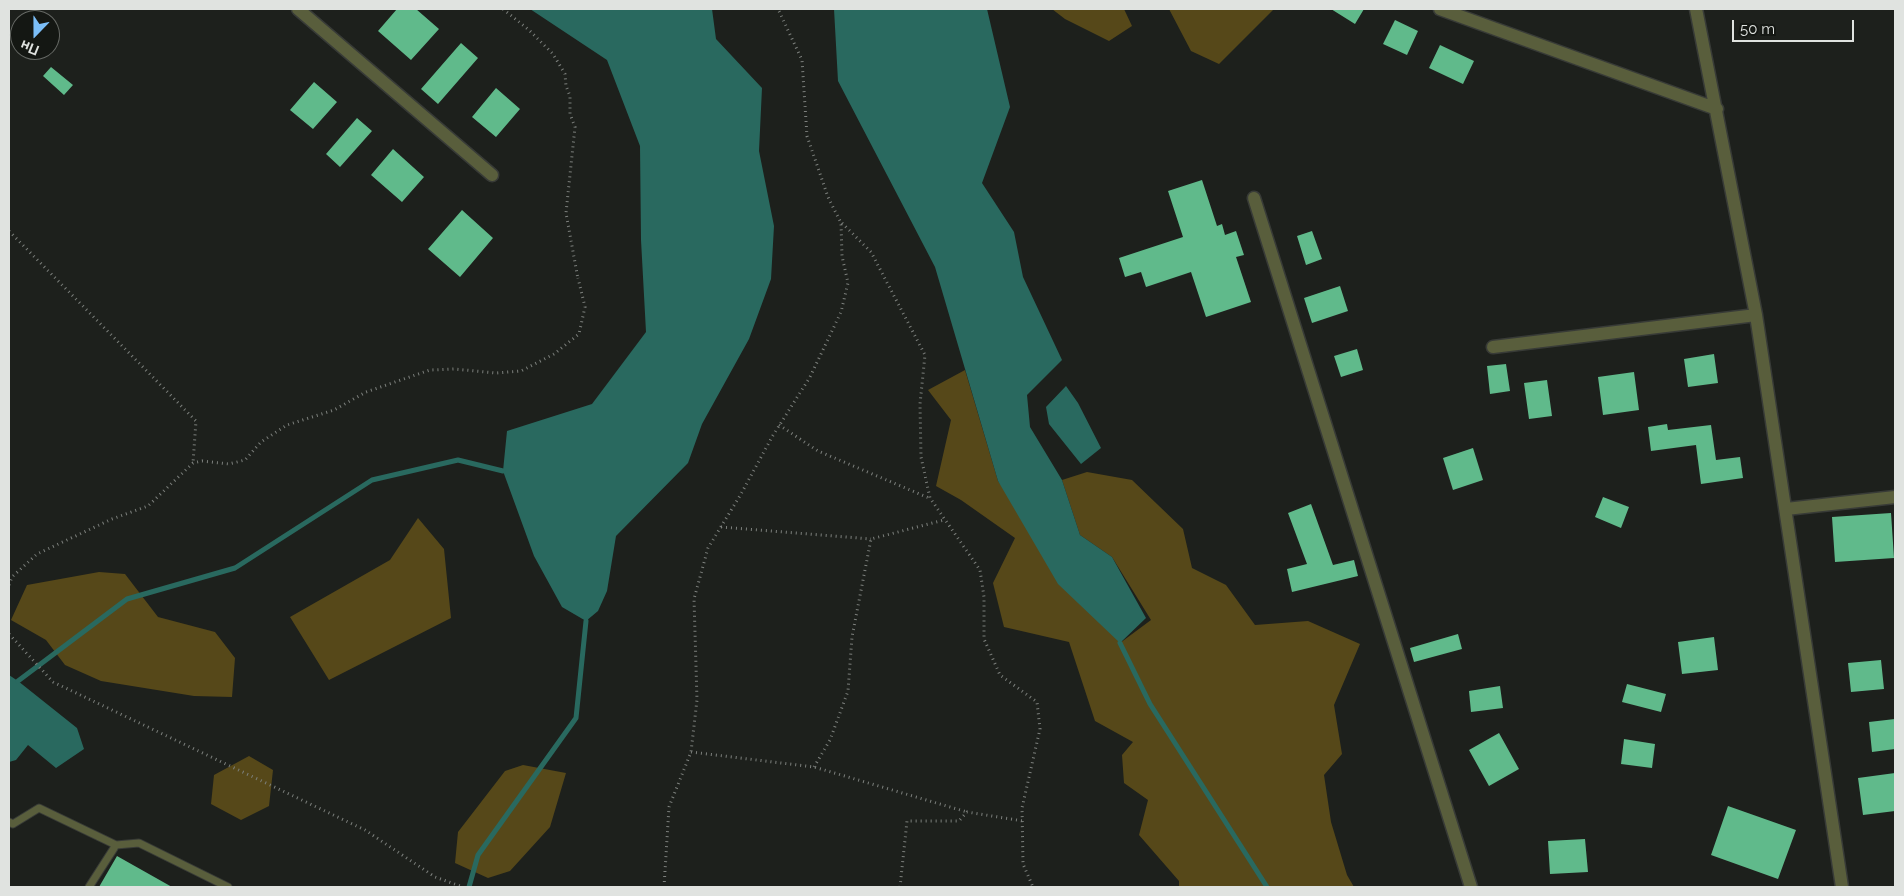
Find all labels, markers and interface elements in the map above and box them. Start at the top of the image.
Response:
north arrow [10,10,60,60]
scale bar [1734,10,1856,42]
text: 50 m [1740,20,1775,38]
text: Пн [18,37,41,59]

